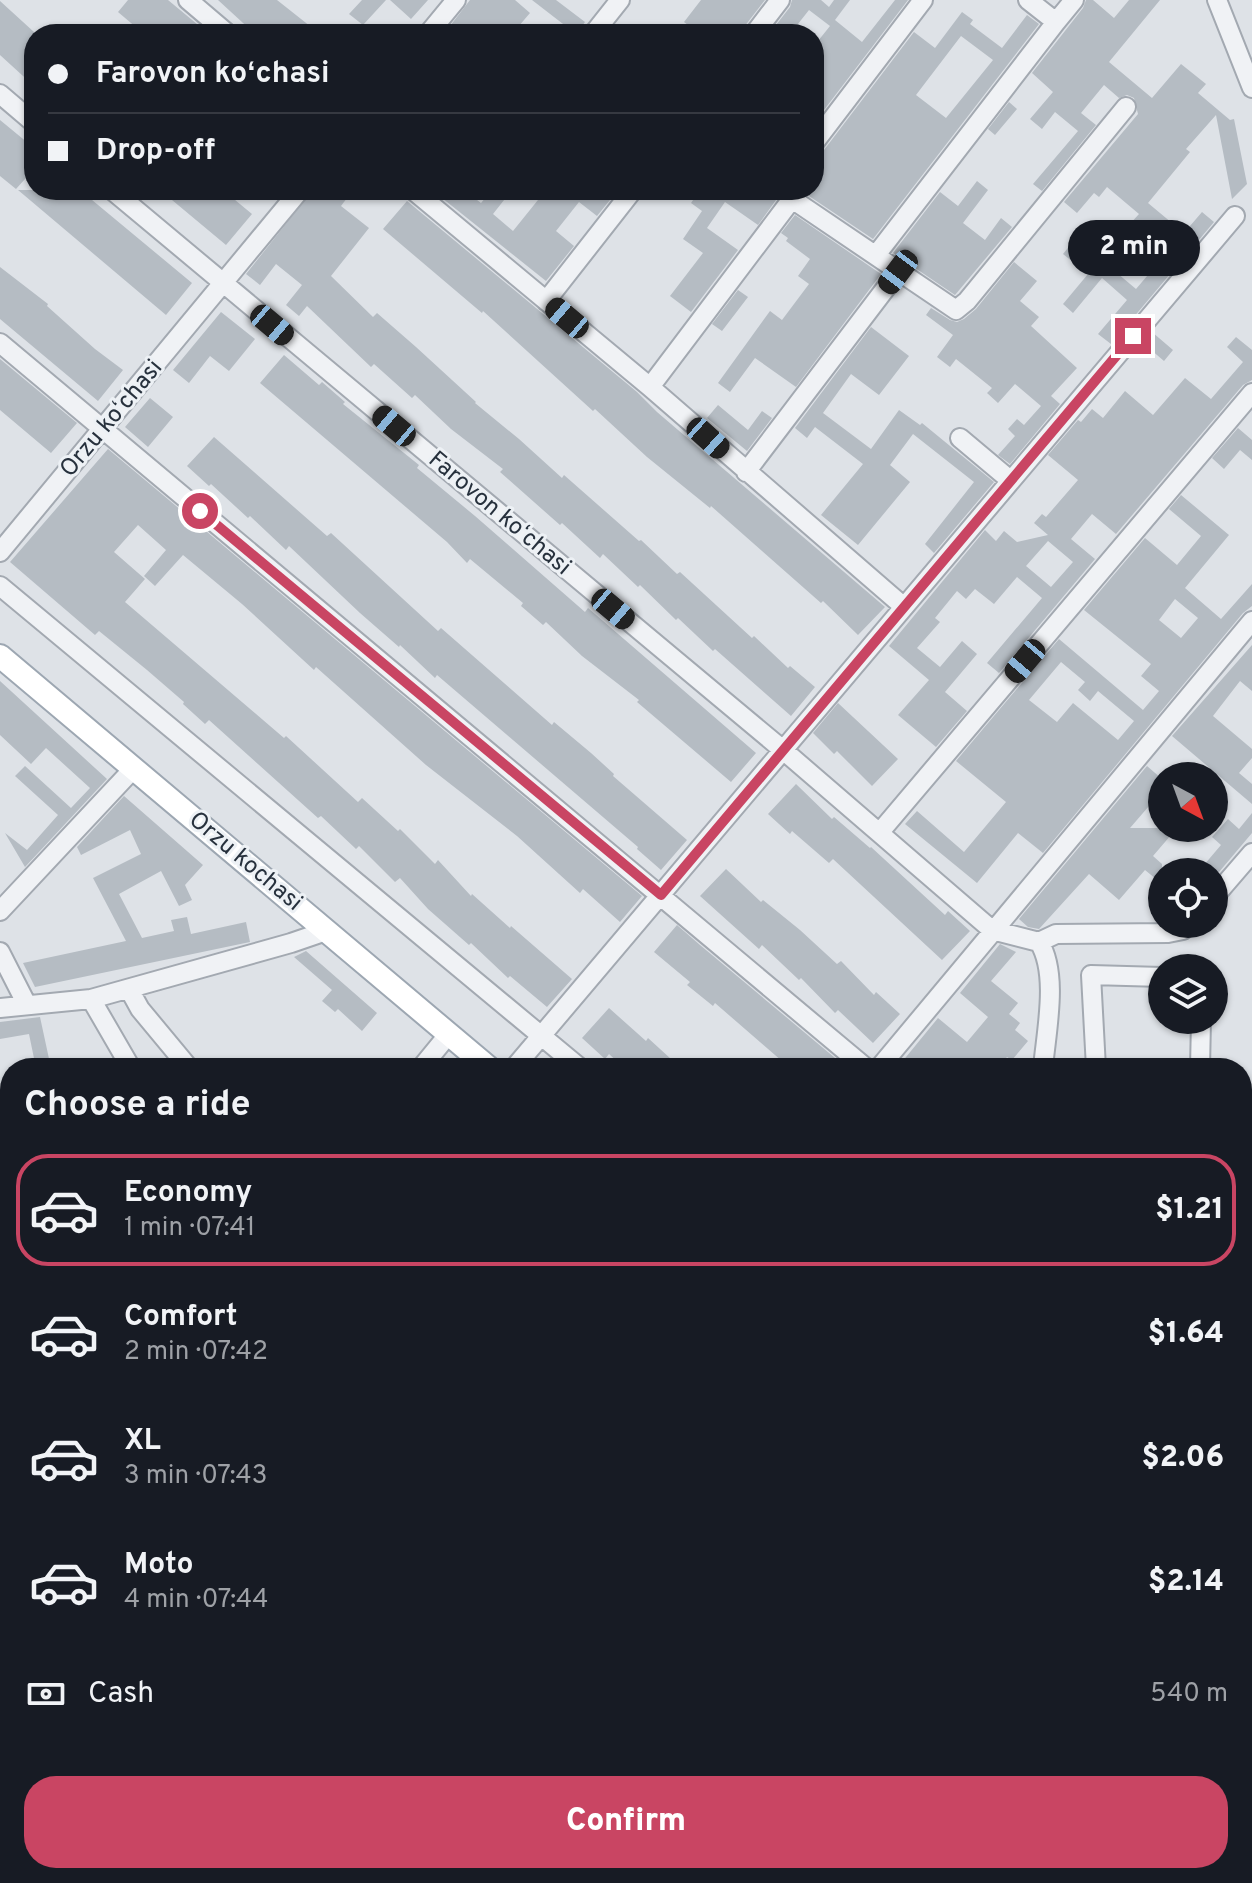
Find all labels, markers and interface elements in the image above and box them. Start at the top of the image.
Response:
text: Farovon koʻchasi [96,56,330,93]
text: Drop-off [96,133,215,170]
callout: 2 min [1067,220,1199,276]
text: 2 min [1100,231,1168,264]
car [874,246,922,298]
car [541,293,593,343]
car [246,300,298,350]
route end [1115,318,1151,354]
street label: Orzu koʻchasi [54,354,170,484]
car [368,401,420,451]
car [682,413,734,463]
street label: Farovon koʻchasi [421,445,577,583]
route start [182,493,218,529]
car [587,584,639,634]
car [1000,635,1050,687]
north arrow [1148,762,1228,842]
map controls [1148,762,1228,1034]
street label: Orzu kochasi [182,806,308,918]
button: locate [1148,858,1228,938]
button: layers [1148,954,1228,1034]
text: Choose a ride [24,1083,250,1129]
icon: car [28,1174,100,1246]
text: Economy [124,1175,252,1212]
text: $1.21 [1155,1192,1224,1229]
text: 1 min · 07:41 [124,1212,255,1245]
icon: car [28,1298,100,1370]
text: Comfort [124,1299,237,1336]
text: $1.64 [1148,1316,1224,1353]
text: 2 min · 07:42 [124,1336,268,1369]
icon: car [28,1422,100,1494]
text: XL [124,1423,161,1460]
text: $2.06 [1141,1440,1224,1477]
text: 3 min · 07:43 [124,1460,267,1493]
icon: car [28,1546,100,1618]
text: Moto [124,1547,194,1584]
text: $2.14 [1148,1564,1224,1601]
text: 4 min · 07:44 [124,1584,268,1617]
icon: cash [24,1672,68,1716]
text: Cash [88,1676,154,1713]
text: 540 m [1150,1678,1228,1711]
button: Confirm [24,1776,1228,1868]

